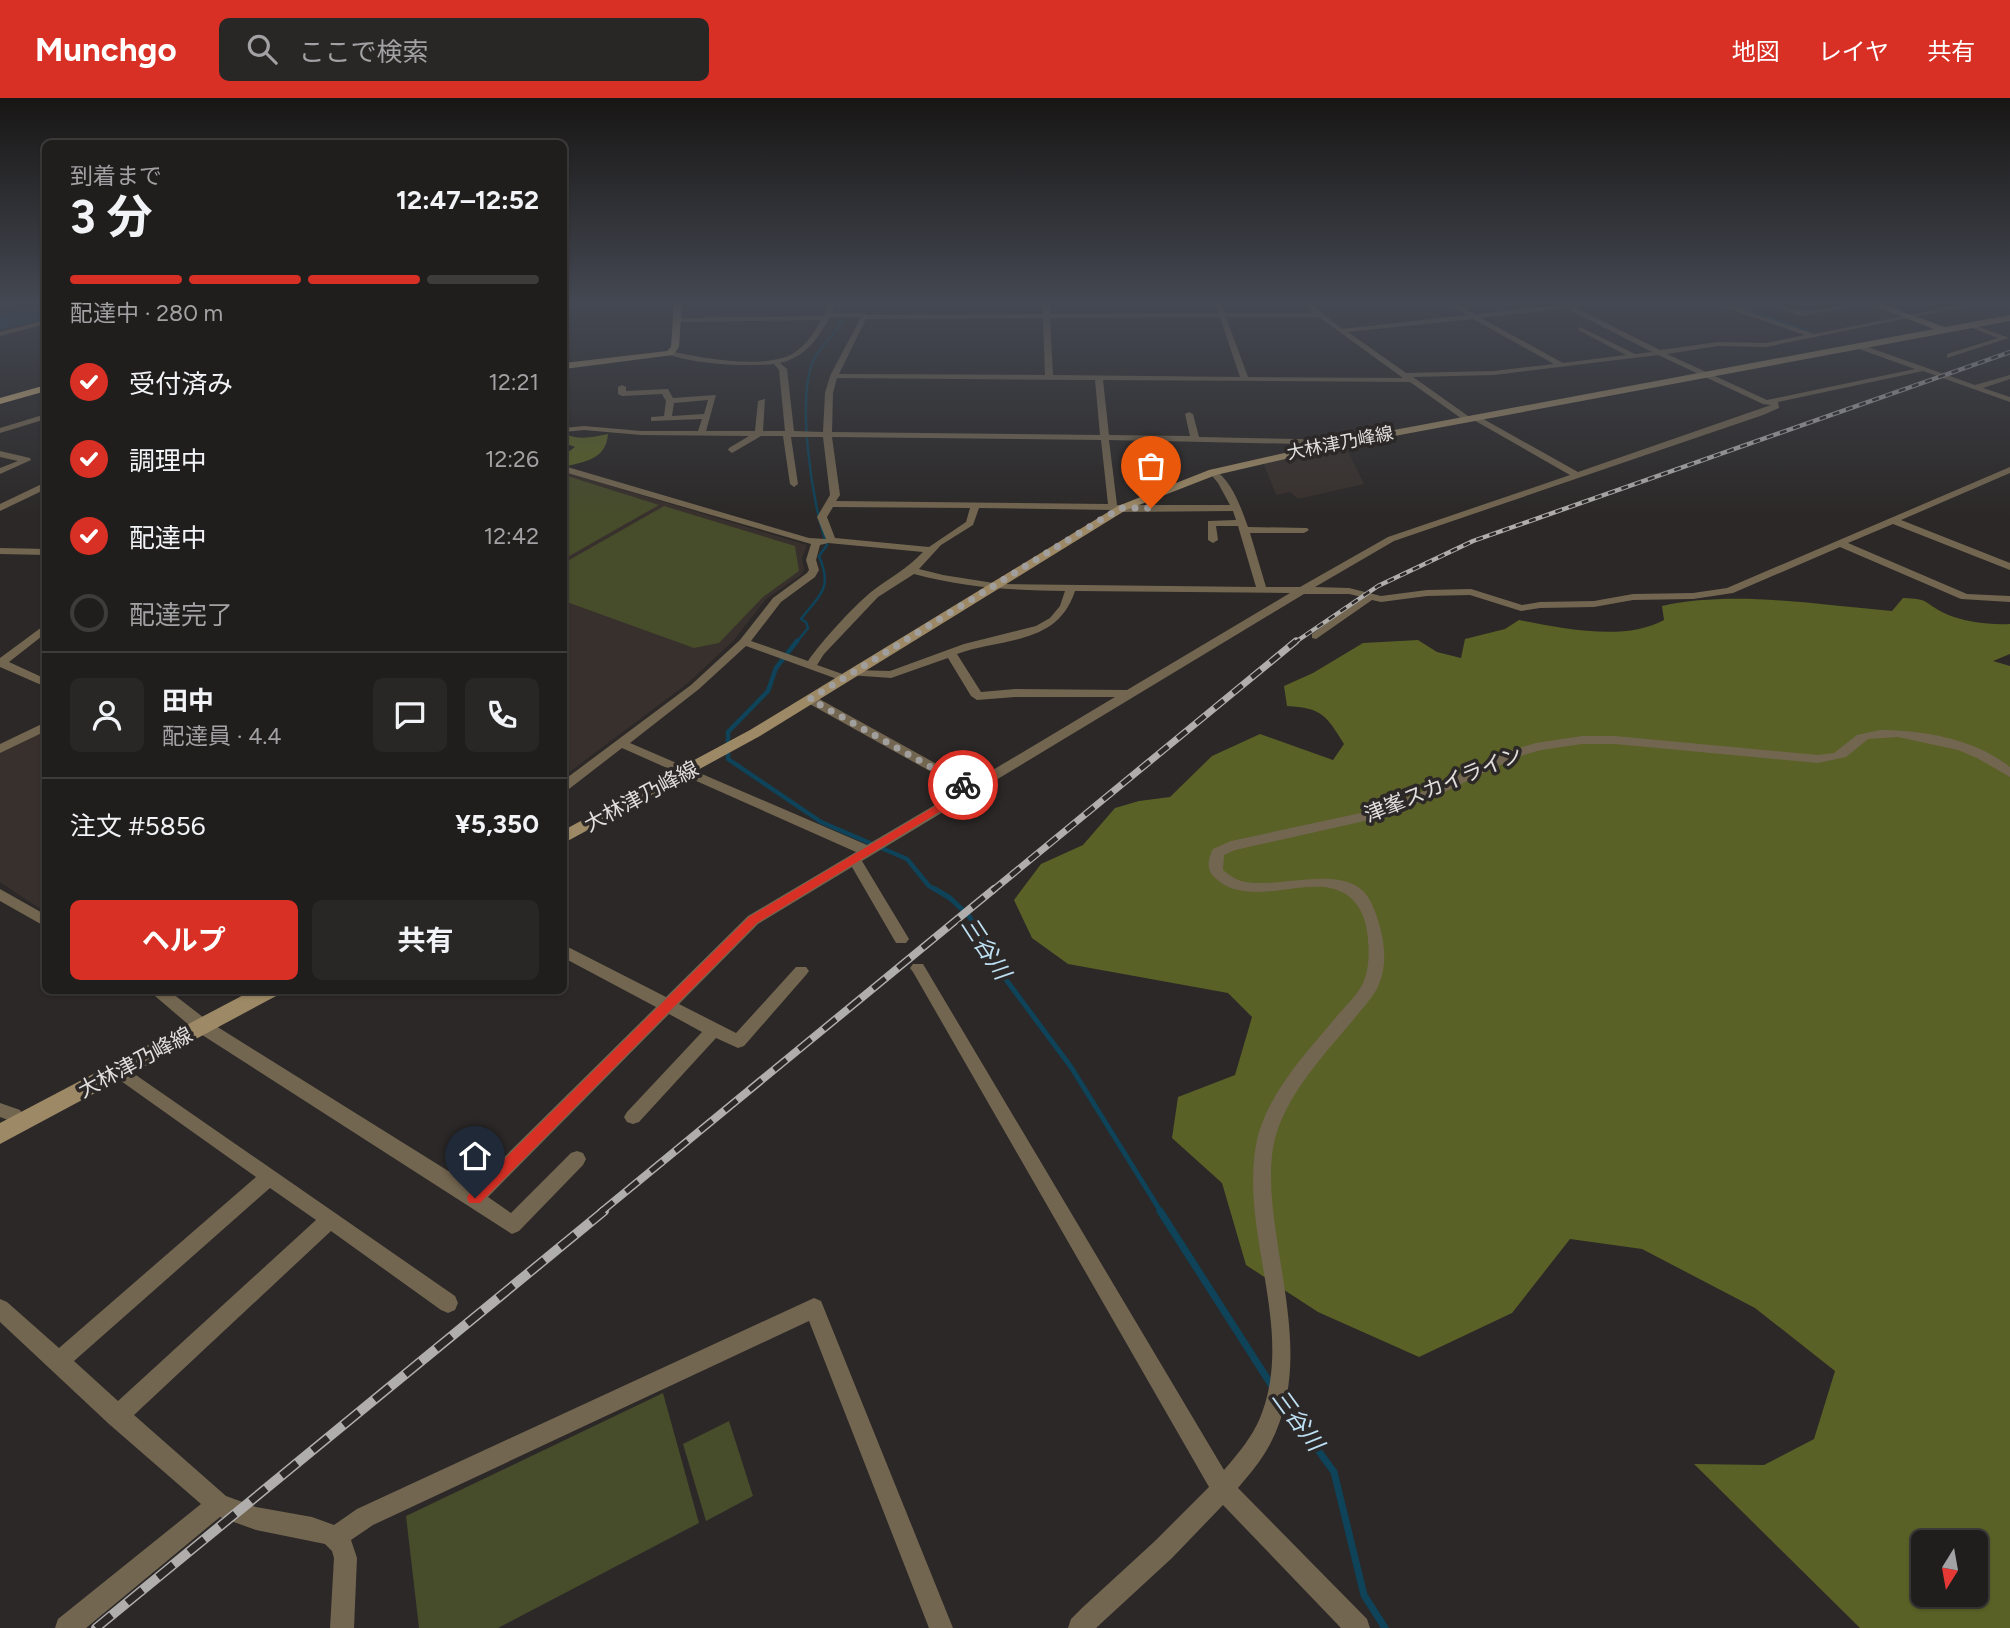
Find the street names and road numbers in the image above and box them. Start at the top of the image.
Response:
street label: 大林津乃峰線 [1285,422,1395,464]
street label: 津峯スカイライン [1360,741,1526,827]
street label: 大林津乃峰線 [580,755,702,837]
street label: 大林津乃峰線 [74,1021,196,1103]

